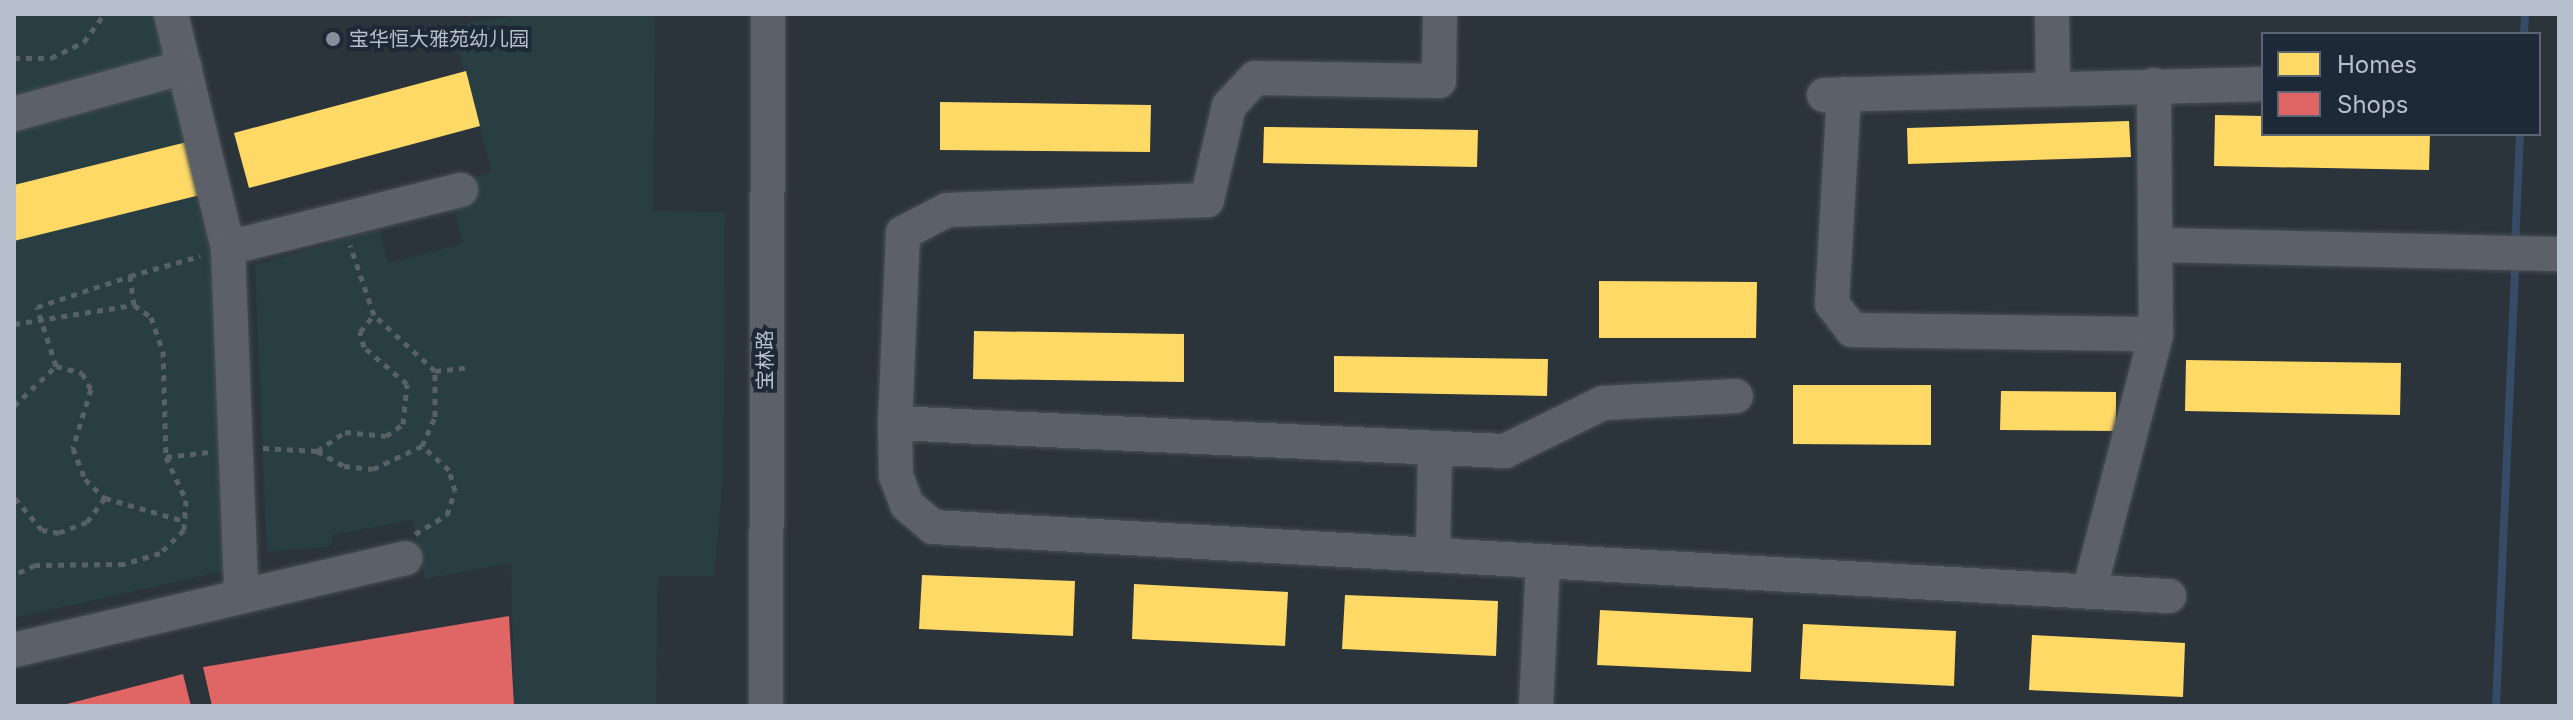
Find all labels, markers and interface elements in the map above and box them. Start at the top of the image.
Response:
place label: 宝华恒大雅苑幼儿园 [349,27,529,51]
marker: 宝华恒大雅苑幼儿园 [324,30,342,48]
legend [2261,32,2541,136]
text: Homes [2337,50,2417,79]
text: Shops [2337,90,2408,119]
street label: 宝林路 [753,330,777,390]

